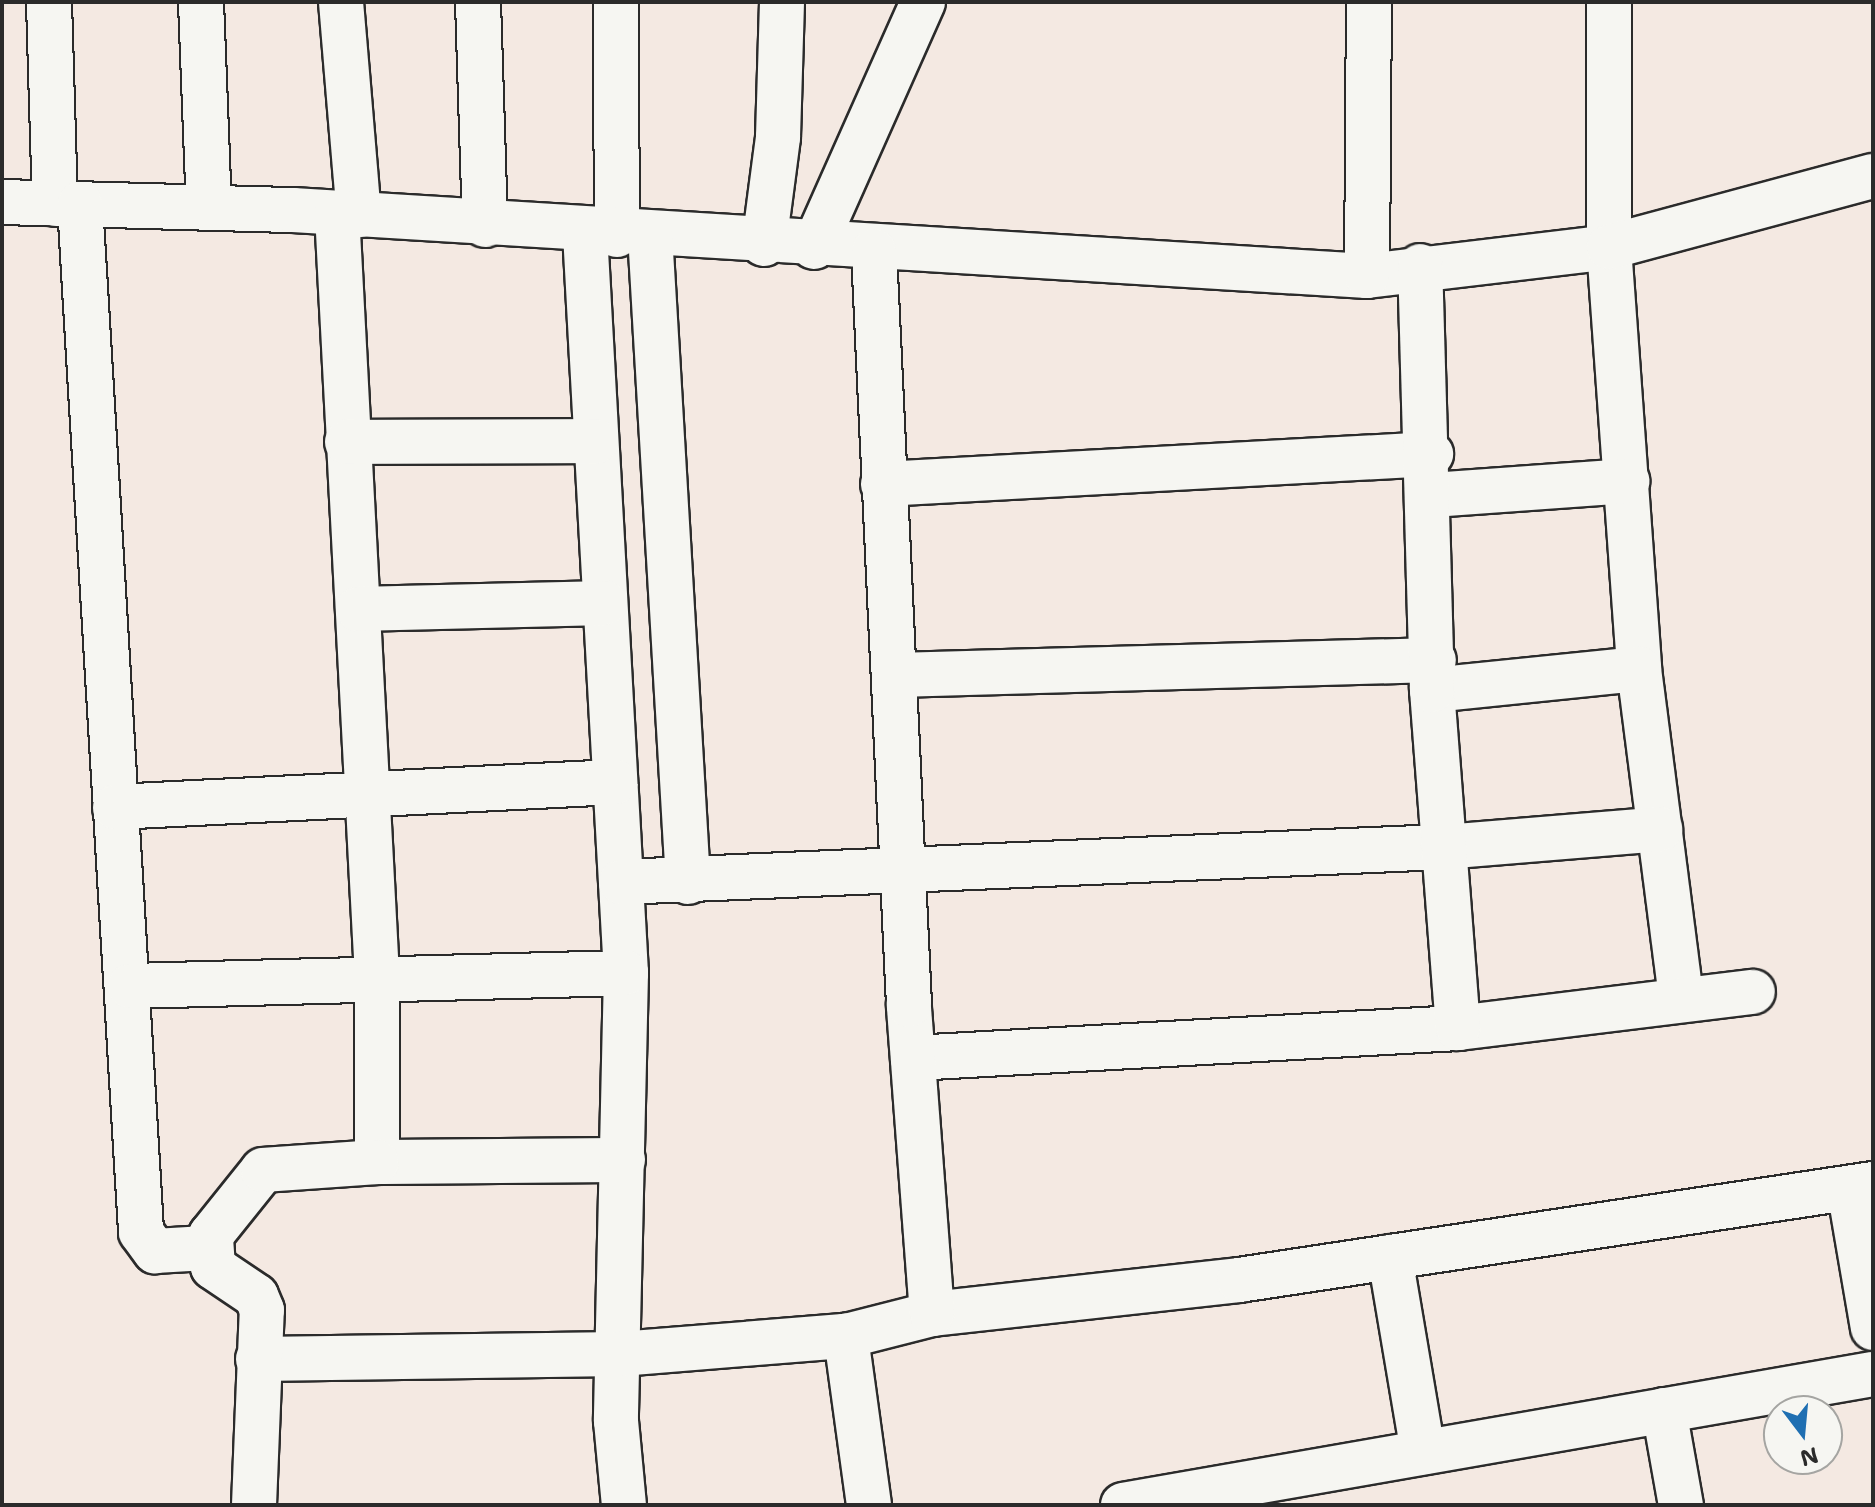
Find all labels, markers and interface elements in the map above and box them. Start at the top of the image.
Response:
north arrow [1763,1395,1843,1475]
text: N [1797,1440,1822,1473]

